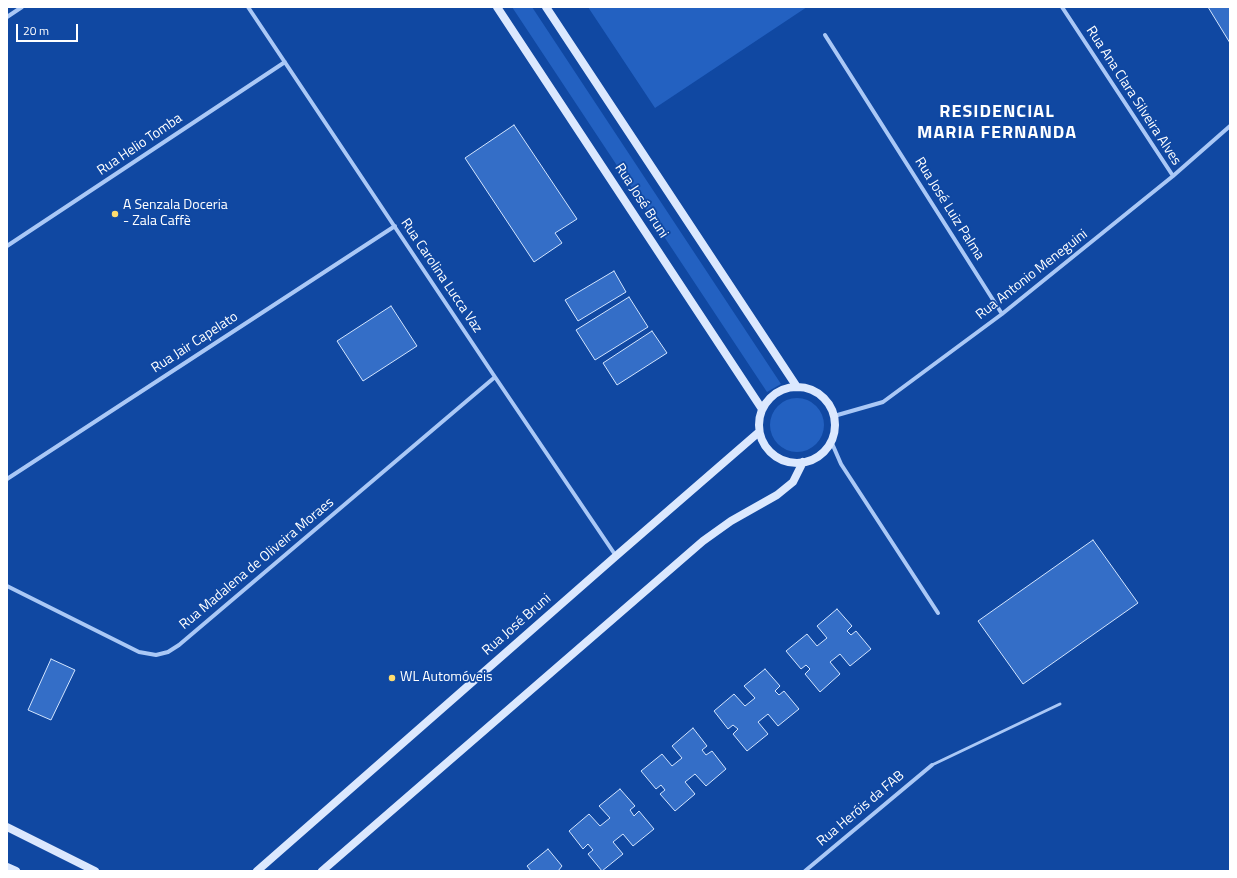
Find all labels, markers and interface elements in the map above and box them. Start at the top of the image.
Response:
scale bar [18,16,80,42]
text: 20 m [23,21,49,40]
street label: Rua Ana Clara Silveira Alves [1082,23,1184,169]
district label: RESIDENCIAL MARIA FERNANDA [917,102,1077,144]
street label: Rua Helio Tomba [94,110,186,180]
street label: Rua José Luiz Palma [911,155,987,263]
street label: Rua José Bruni [611,161,671,241]
place label: A Senzala Doceria - Zala Caffè [123,198,228,230]
marker: A Senzala Doceria - Zala Caffè [110,209,120,219]
street label: Rua Carolina Lucca Vaz [397,216,485,336]
street label: Rua Antonio Meneguini [973,226,1091,324]
street label: Rua Jair Capelato [149,309,241,377]
street label: Rua Madalena de Oliveira Moraes [176,494,338,634]
street label: Rua José Bruni [479,591,555,659]
place label: WL Automóveis [400,670,492,686]
marker: WL Automóveis [387,673,397,683]
street label: Rua Heróis da FAB [814,768,908,850]

